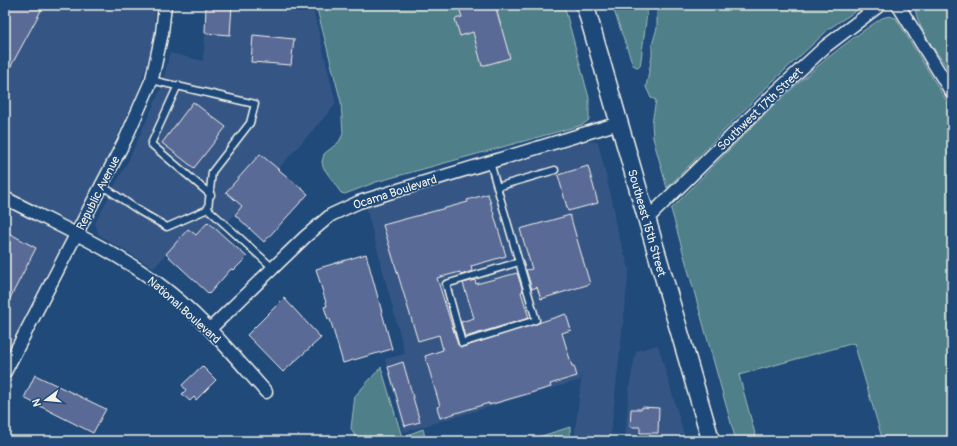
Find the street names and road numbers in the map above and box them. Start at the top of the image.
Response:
street label: Southwest 17th Street [714,64,806,154]
street label: Republic Avenue [73,154,124,233]
street label: Southeast 15th Street [624,168,669,279]
street label: Ocama Boulevard [351,172,439,213]
street label: National Boulevard [144,274,223,347]

